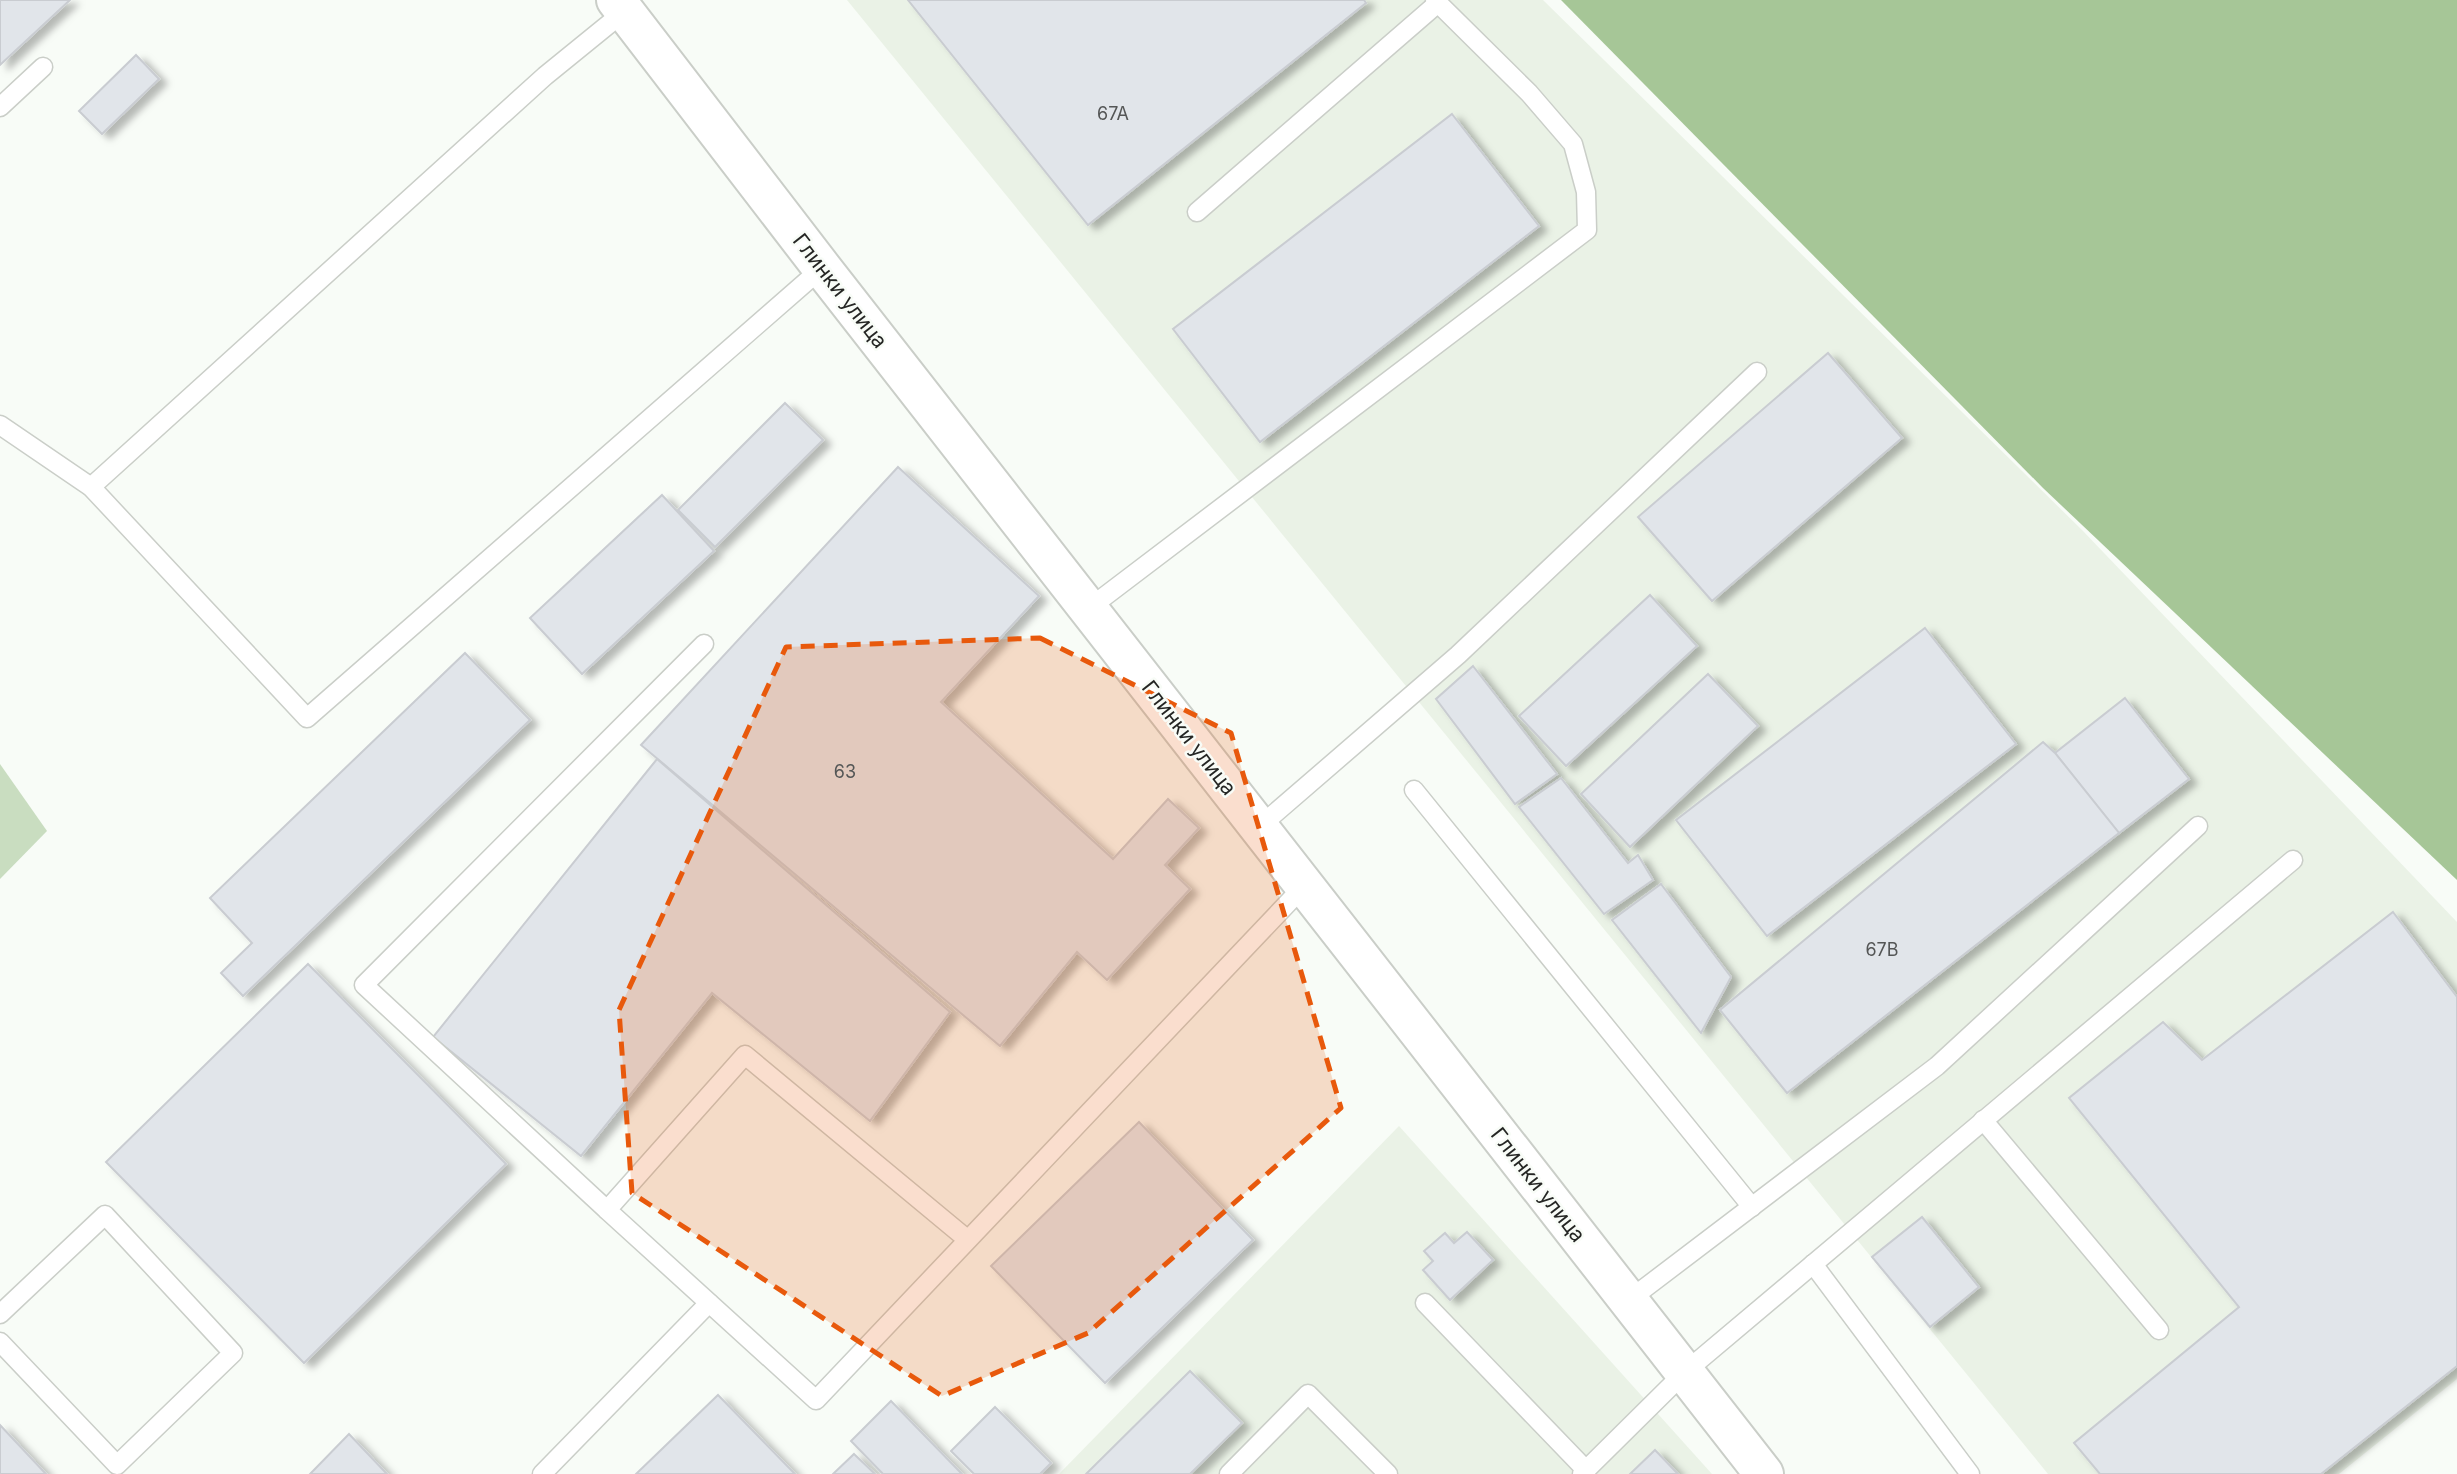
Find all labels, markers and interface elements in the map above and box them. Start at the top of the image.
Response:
house number: 67А [1097,103,1129,124]
street label: Глинки улица [788,228,893,353]
street label: Глинки улица [1137,675,1242,800]
house number: 63 [834,761,856,782]
house number: 67В [1865,939,1899,960]
street label: Глинки улица [1486,1122,1591,1247]

